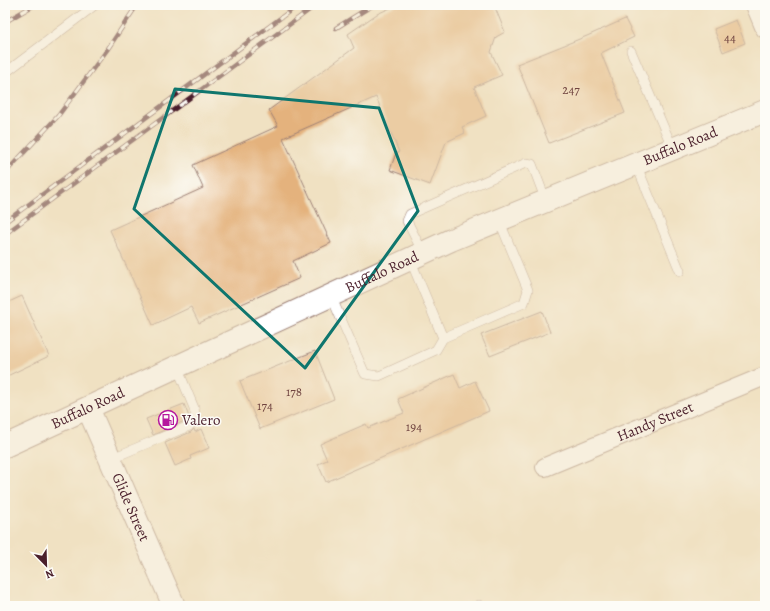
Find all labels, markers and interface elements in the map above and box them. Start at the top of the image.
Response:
house number: 44 [724,29,736,46]
house number: 247 [562,81,580,98]
street label: Buffalo Road [640,121,721,170]
street label: Buffalo Road [342,246,423,298]
street label: Buffalo Road [48,382,128,433]
house number: 178 [286,383,302,400]
house number: 174 [257,397,273,414]
street label: Handy Street [614,397,696,446]
fuel station icon: Valero [157,409,179,431]
place label: Valero [181,410,220,430]
house number: 194 [406,418,422,435]
street label: Glide Street [107,470,155,544]
north arrow [26,545,66,585]
text: N [43,565,56,582]

